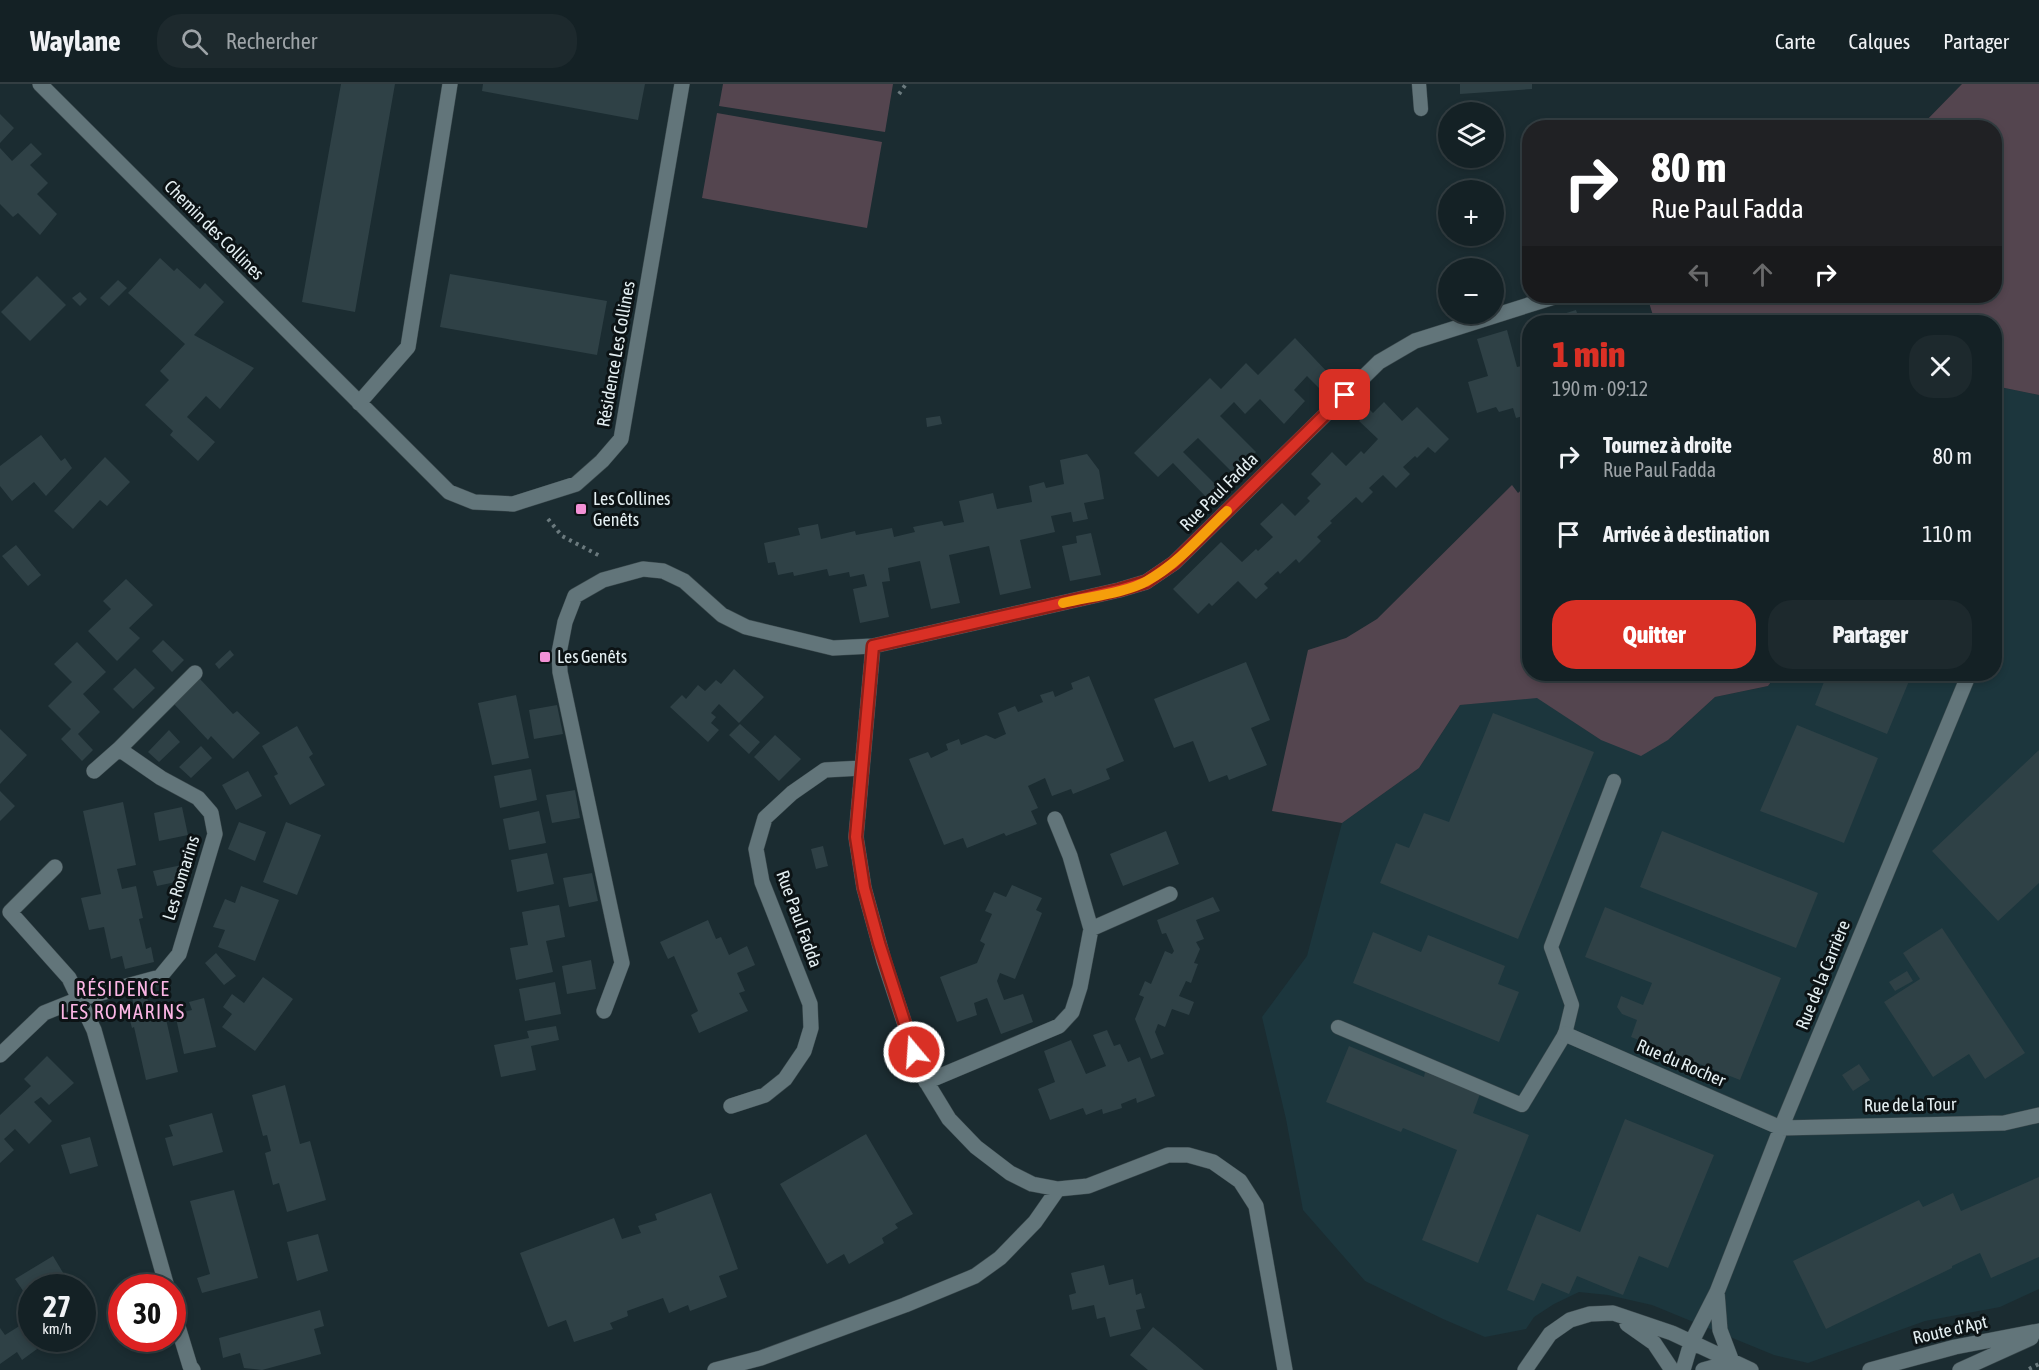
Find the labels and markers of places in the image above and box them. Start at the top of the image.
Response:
pin [1319,369,1370,420]
place label: Les Collines Genêts [593,488,670,530]
marker: Les Collines Genêts [574,502,588,516]
place label: Les Genêts [557,646,627,667]
marker: Les Genêts [538,650,552,664]

